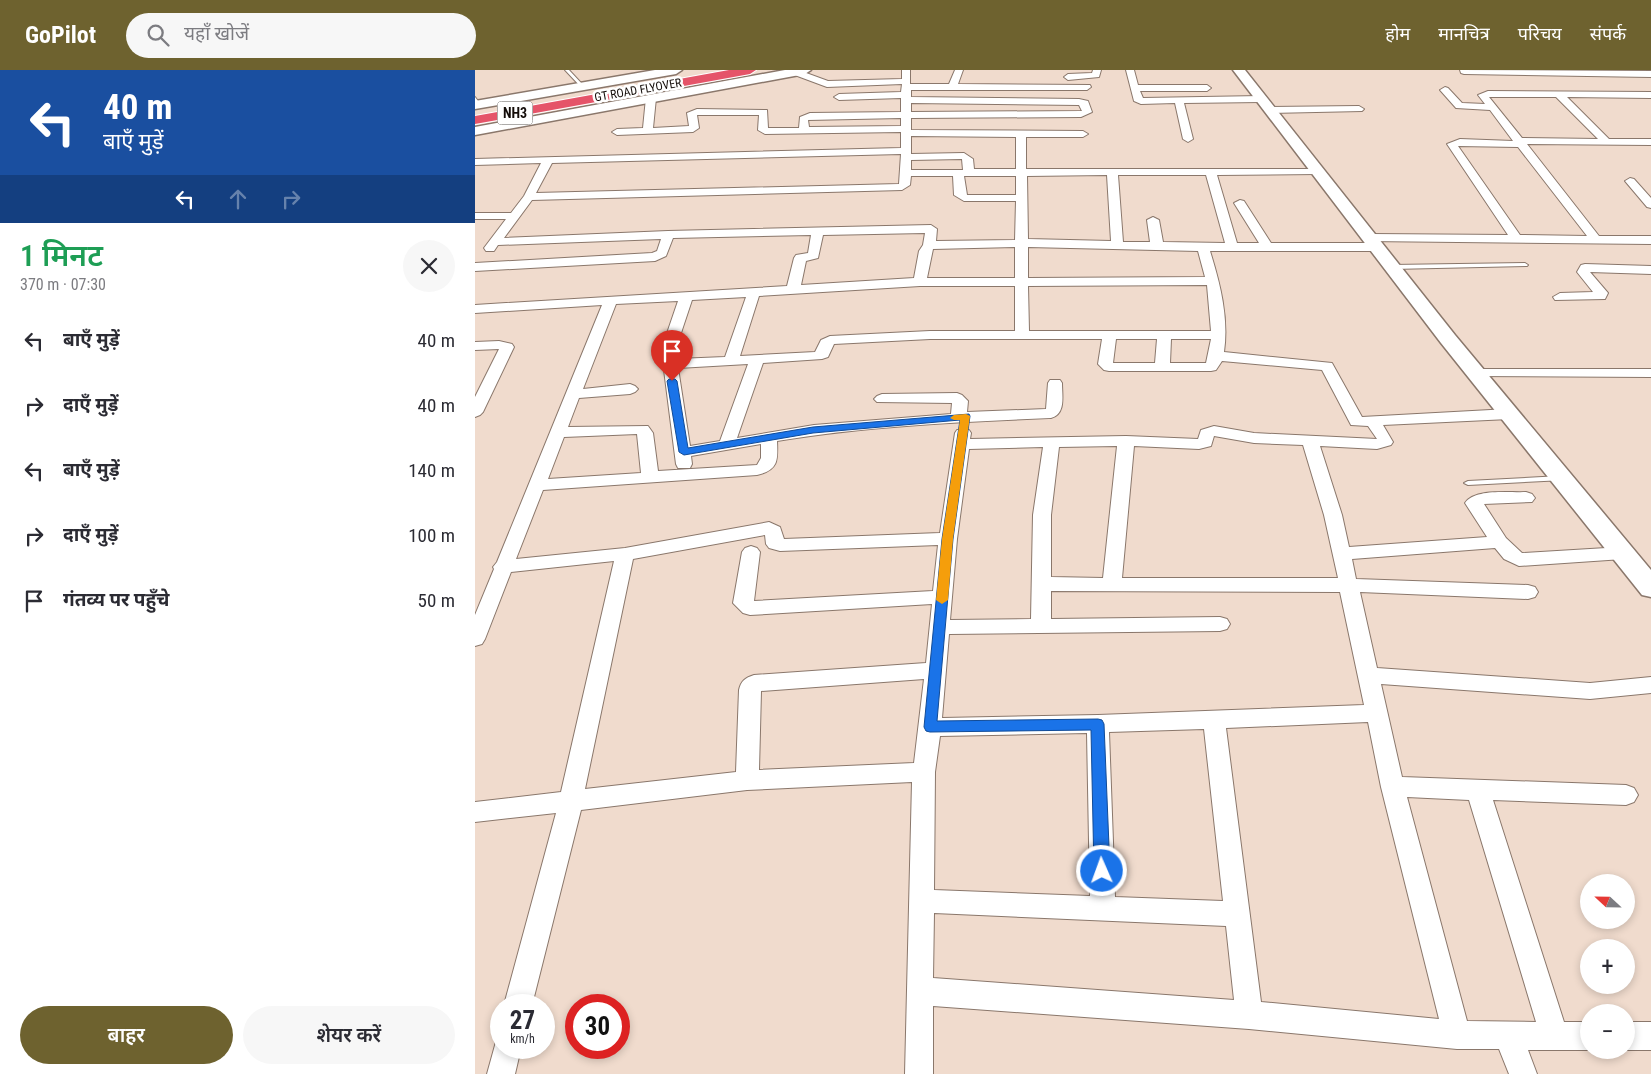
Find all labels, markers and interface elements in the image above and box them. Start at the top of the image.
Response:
search box [126,13,476,58]
text: GoPilot [25,21,96,49]
icon: search [144,21,172,49]
text: यहाँ खोजें [184,22,249,45]
text: होम [1385,23,1410,44]
text: मानचित्र [1438,23,1490,44]
text: परिचय [1518,23,1562,44]
text: संपर्क [1590,23,1626,44]
street label: GT ROAD FLYOVER [593,75,683,105]
text: 40 m [103,87,172,128]
icon: left [20,90,85,155]
road number: NH3 [497,102,533,124]
text: बाएँ मुड़ें [103,129,163,154]
icon: left [171,185,199,213]
icon: ahead [224,185,252,213]
icon: right [277,185,305,213]
text: 1 मिनट [20,238,103,273]
button: close [403,240,455,292]
text: 370 m · 07:30 [20,275,106,294]
icon: left [20,327,48,355]
text: बाएँ मुड़ें [63,328,119,351]
text: 40 m [418,329,455,352]
pin [651,330,693,381]
icon: arrive [658,337,686,365]
icon: right [20,392,48,420]
text: दाएँ मुड़ें [63,393,118,416]
text: 40 m [418,394,455,417]
icon: left [20,457,48,485]
text: बाएँ मुड़ें [63,458,119,481]
text: 140 m [408,459,455,482]
icon: right [20,522,48,550]
text: दाएँ मुड़ें [63,523,118,546]
text: 100 m [408,524,455,547]
icon: arrive [20,587,48,615]
text: गंतव्य पर पहुँचे [63,588,169,611]
text: 50 m [418,589,455,612]
position arrow [1075,844,1127,896]
north arrow [1580,874,1635,929]
map controls [1580,874,1635,1059]
button: + [1580,939,1635,994]
speed limit sign: 30 [565,994,630,1059]
button: − [1580,1004,1635,1059]
button: बाहर [20,1006,233,1064]
button: शेयर करें [243,1006,455,1064]
text: 27 [510,1006,535,1035]
text: km/h [510,1032,535,1046]

